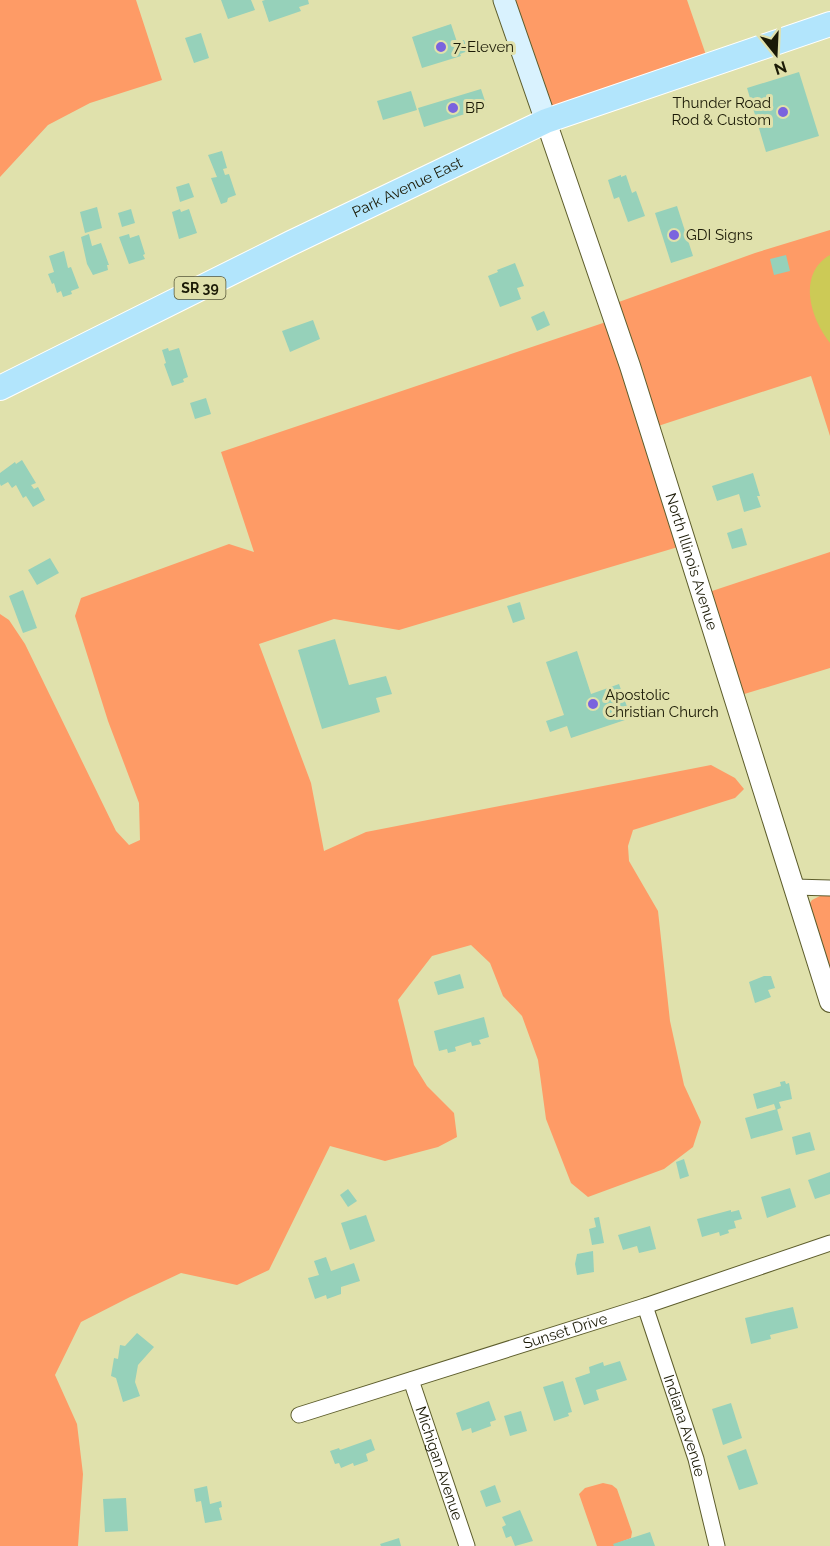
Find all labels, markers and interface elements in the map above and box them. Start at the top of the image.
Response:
north arrow [746,24,806,84]
place label: 7-Eleven [453,38,514,56]
marker: 7-Eleven [434,40,448,54]
text: N [772,57,789,79]
place label: Thunder Road Rod & Custom [671,94,771,129]
place label: BP [465,99,484,117]
marker: BP [446,101,460,115]
marker: Thunder Road Rod & Custom [776,105,790,119]
street label: Park Avenue East [349,153,465,221]
place label: GDI Signs [686,226,753,244]
marker: GDI Signs [667,228,681,242]
road number: SR 39 [174,277,226,299]
street label: North Illinois Avenue [661,491,722,633]
place label: Apostolic Christian Church [605,686,719,721]
marker: Apostolic Christian Church [586,697,600,711]
street label: Sunset Drive [521,1309,610,1353]
street label: Indiana Avenue [659,1372,709,1479]
street label: Michigan Avenue [412,1404,467,1523]

